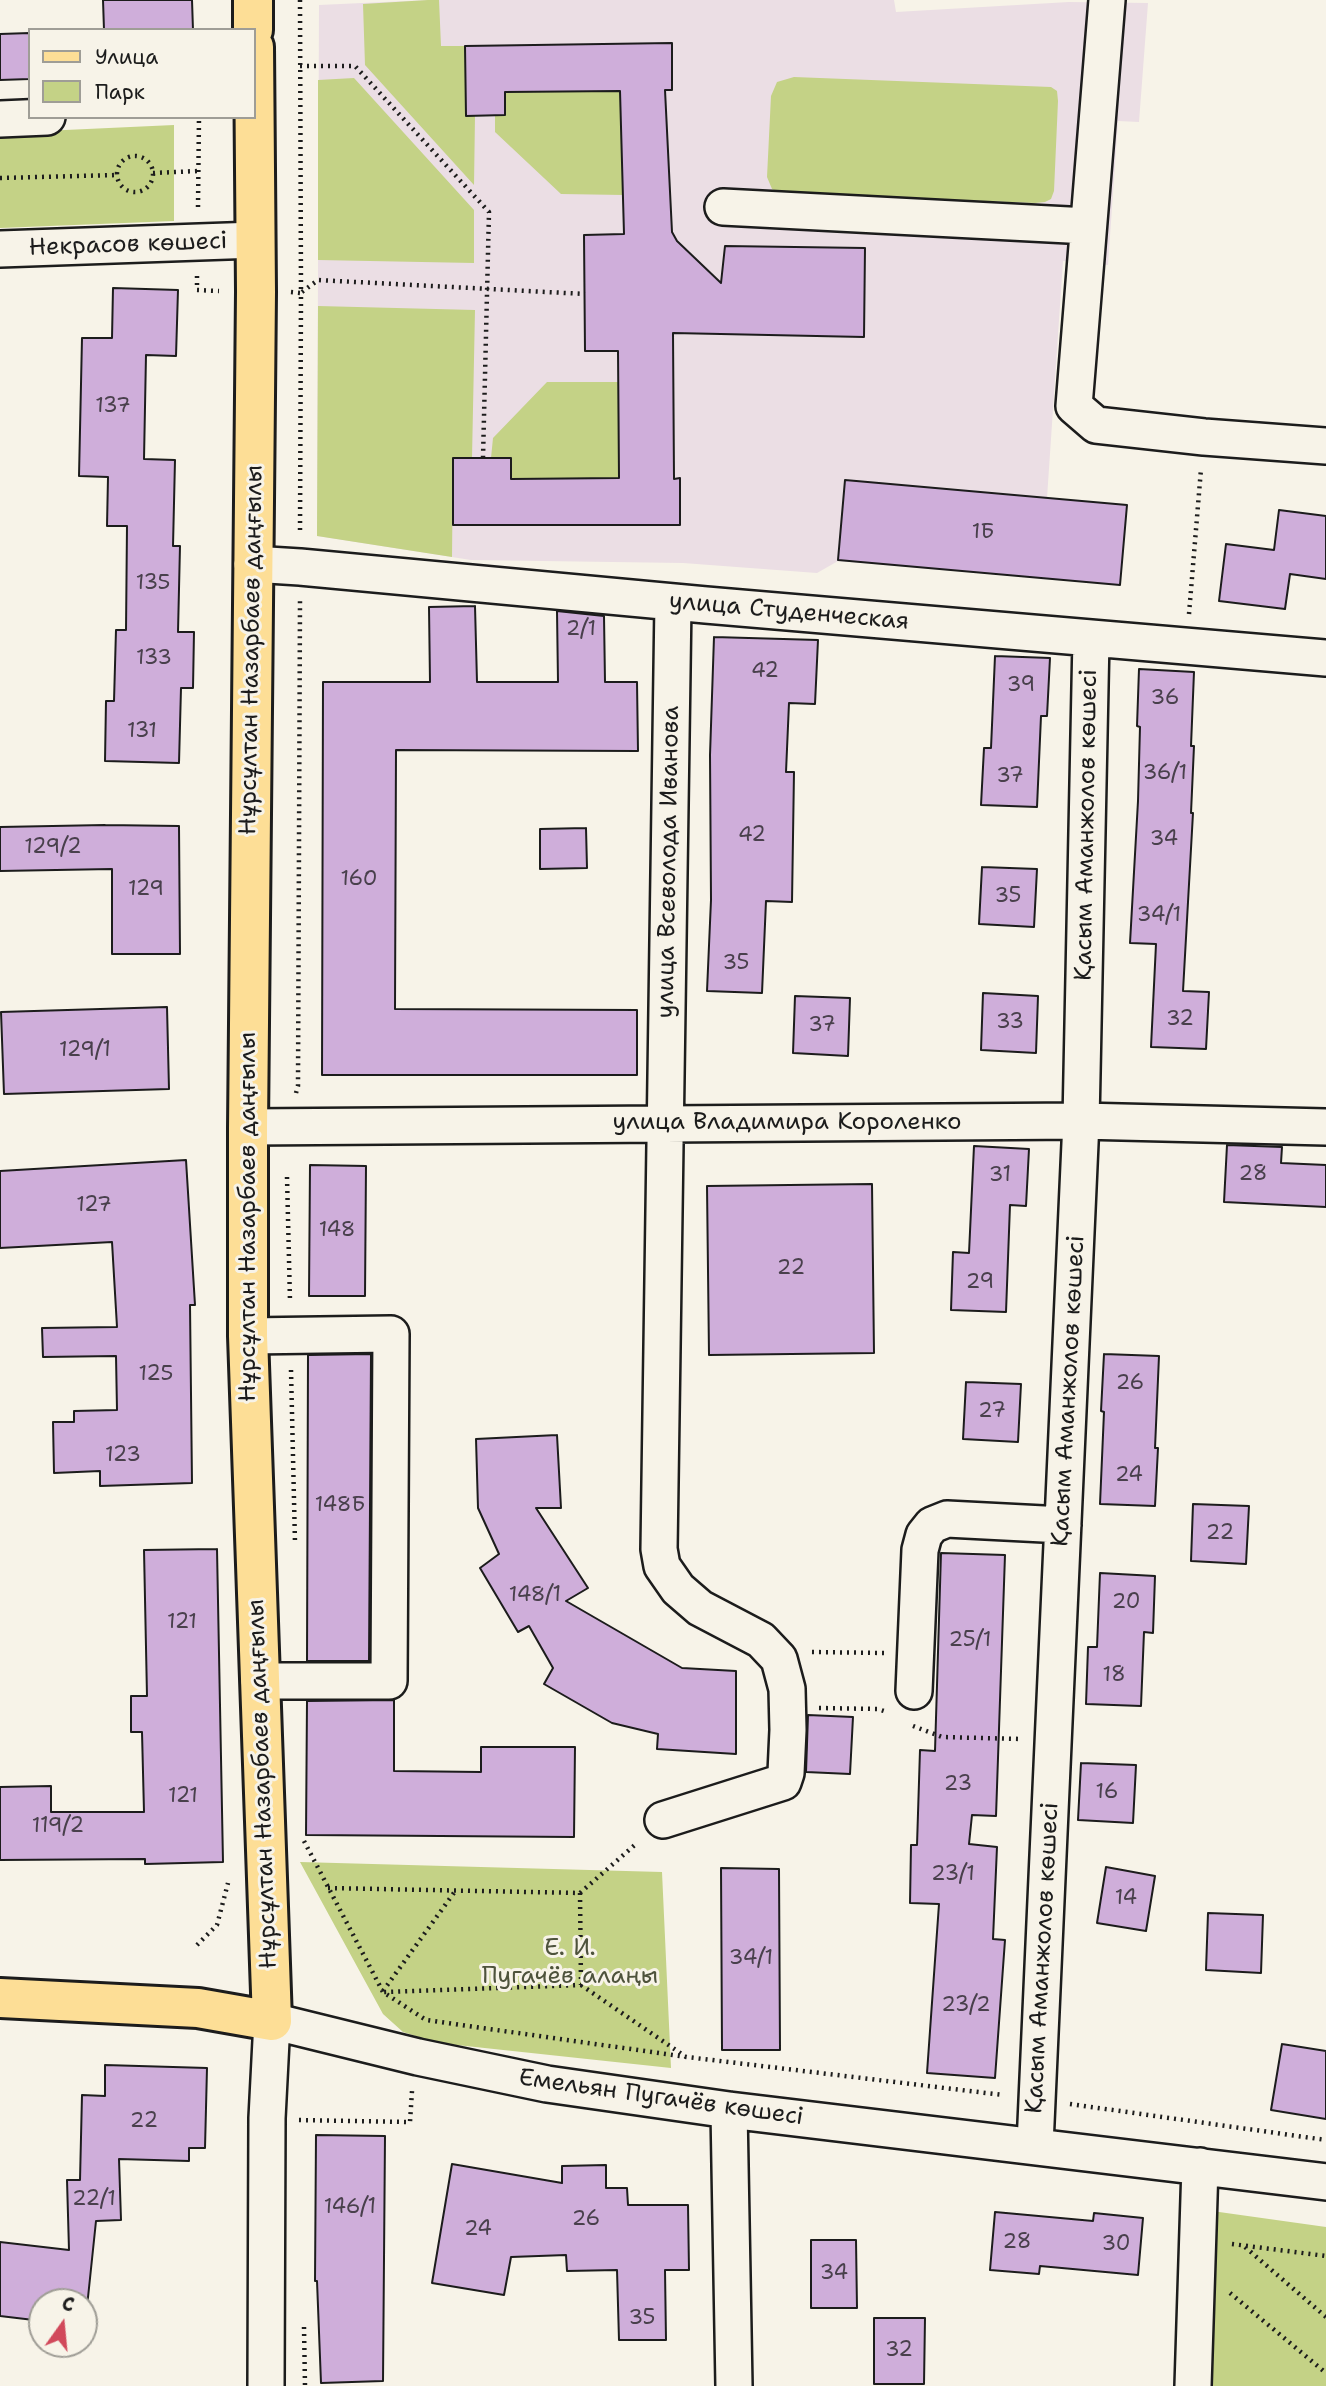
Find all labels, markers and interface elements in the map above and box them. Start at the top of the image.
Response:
legend [28,28,256,119]
text: Улица [95,43,158,71]
text: Парк [95,78,145,106]
street label: Некрасов көшесі [28,227,228,263]
house number: 137 [95,394,131,420]
street label: Нұрсұлтан Назарбаев даңғылы [234,465,270,835]
house number: 1Б [972,520,994,546]
house number: 135 [136,571,170,597]
street label: улица Студенческая [668,587,910,637]
house number: 2/1 [566,617,596,643]
house number: 133 [136,646,172,672]
house number: 42 [751,659,779,685]
street label: Қасым Аманжолов көшесі [1070,669,1104,981]
house number: 39 [1007,673,1035,699]
house number: 36 [1151,686,1179,712]
street label: улица Всеволода Иванова [652,705,686,1019]
house number: 131 [127,719,157,745]
house number: 36/1 [1143,761,1187,787]
house number: 37 [996,764,1024,790]
house number: 42 [738,823,766,849]
house number: 34 [1150,827,1178,853]
house number: 129/2 [24,835,82,861]
house number: 160 [341,867,377,893]
house number: 129 [128,877,164,903]
house number: 35 [995,884,1021,910]
house number: 34/1 [1137,903,1181,929]
house number: 35 [723,951,749,977]
house number: 32 [1166,1007,1194,1033]
house number: 33 [996,1010,1024,1036]
house number: 37 [808,1013,836,1039]
street label: Нұрсұлтан Назарбаев даңғылы [235,1032,263,1402]
house number: 129/1 [59,1038,111,1064]
street label: улица Владимира Короленко [613,1109,961,1137]
house number: 28 [1239,1162,1267,1188]
house number: 31 [989,1163,1011,1189]
house number: 127 [76,1193,112,1219]
house number: 148 [319,1218,355,1244]
street label: Қасым Аманжолов көшесі [1046,1235,1092,1547]
house number: 22 [777,1256,805,1282]
house number: 29 [966,1270,994,1296]
house number: 125 [139,1362,173,1388]
house number: 26 [1116,1371,1144,1397]
house number: 27 [978,1399,1006,1425]
house number: 123 [105,1443,141,1469]
house number: 24 [1115,1463,1143,1489]
house number: 148Б [315,1493,365,1519]
house number: 22 [1206,1521,1234,1547]
house number: 148/1 [509,1583,561,1609]
house number: 20 [1112,1590,1140,1616]
street label: Нұрсұлтан Назарбаев даңғылы [242,1599,284,1969]
house number: 121 [167,1610,197,1636]
house number: 25/1 [948,1628,992,1654]
house number: 18 [1102,1663,1126,1689]
house number: 23 [944,1772,972,1798]
house number: 16 [1096,1780,1118,1806]
house number: 121 [168,1784,198,1810]
street label: Қасым Аманжолов көшесі [1020,1802,1066,2114]
house number: 119/2 [32,1814,84,1840]
house number: 23/1 [931,1862,975,1888]
house number: 14 [1115,1886,1137,1912]
park label: Е. И. Пугачёв алаңы [482,1935,658,1991]
house number: 34/1 [729,1946,773,1972]
house number: 23/2 [941,1993,991,2019]
street label: Емельян Пугачёв көшесі [517,2064,805,2132]
house number: 22 [130,2109,158,2135]
house number: 22/1 [72,2187,116,2213]
house number: 146/1 [324,2195,376,2221]
house number: 26 [572,2207,600,2233]
house number: 24 [464,2217,492,2243]
house number: 28 [1003,2230,1031,2256]
house number: 30 [1101,2232,1131,2258]
house number: 34 [820,2261,848,2287]
north arrow [28,2288,98,2358]
text: С [59,2291,77,2318]
house number: 35 [629,2306,655,2332]
house number: 32 [885,2338,913,2364]

